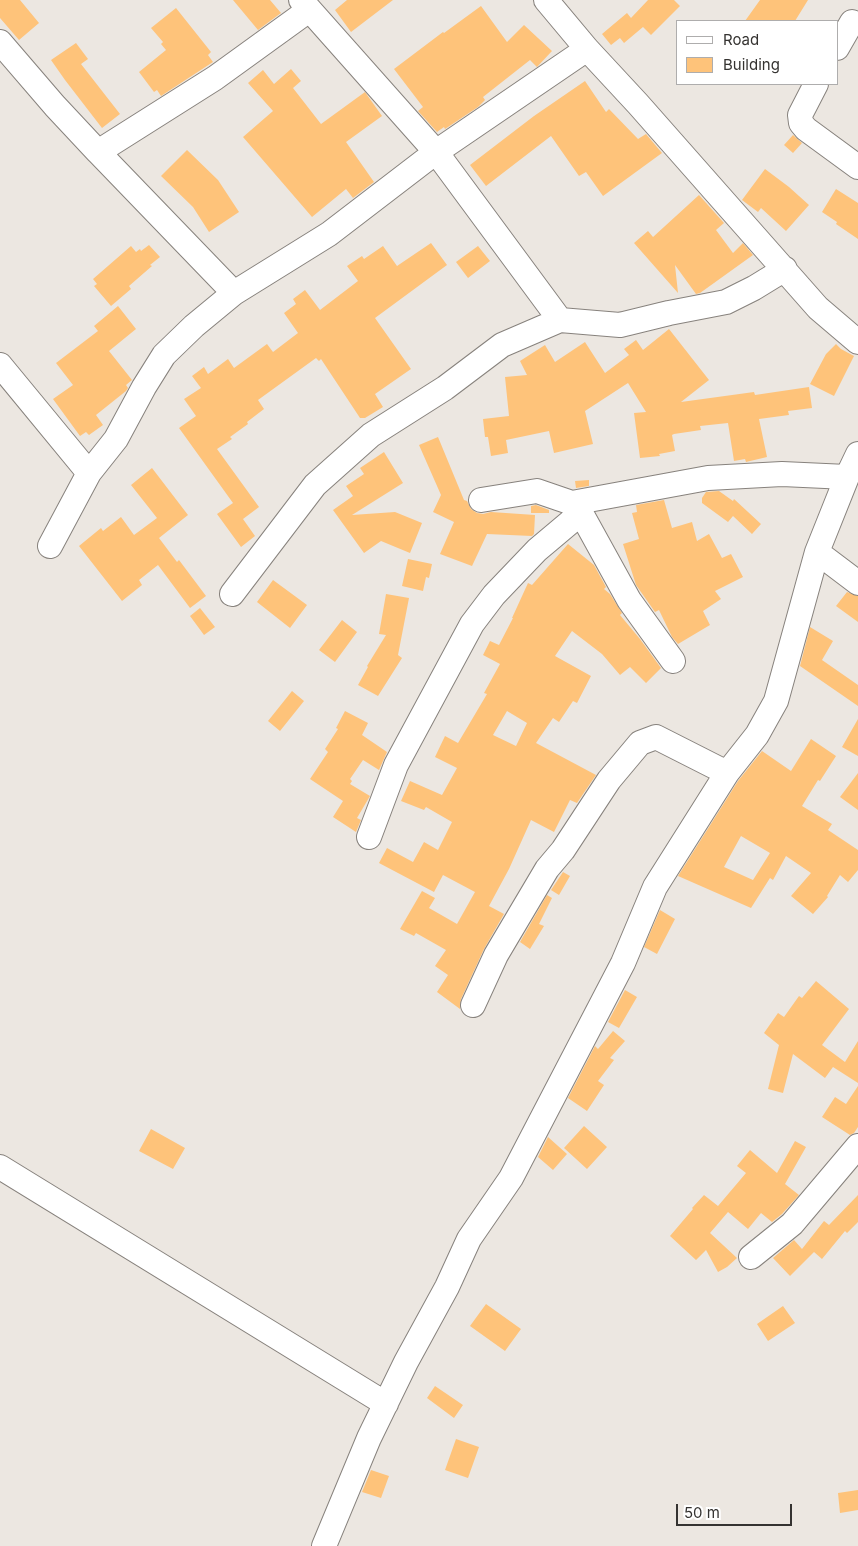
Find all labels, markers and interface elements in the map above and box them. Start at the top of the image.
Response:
legend [676,20,838,85]
text: Road [723,30,759,49]
text: Building [723,55,780,74]
scale bar [678,1494,794,1526]
text: 50 m [684,1503,720,1522]

